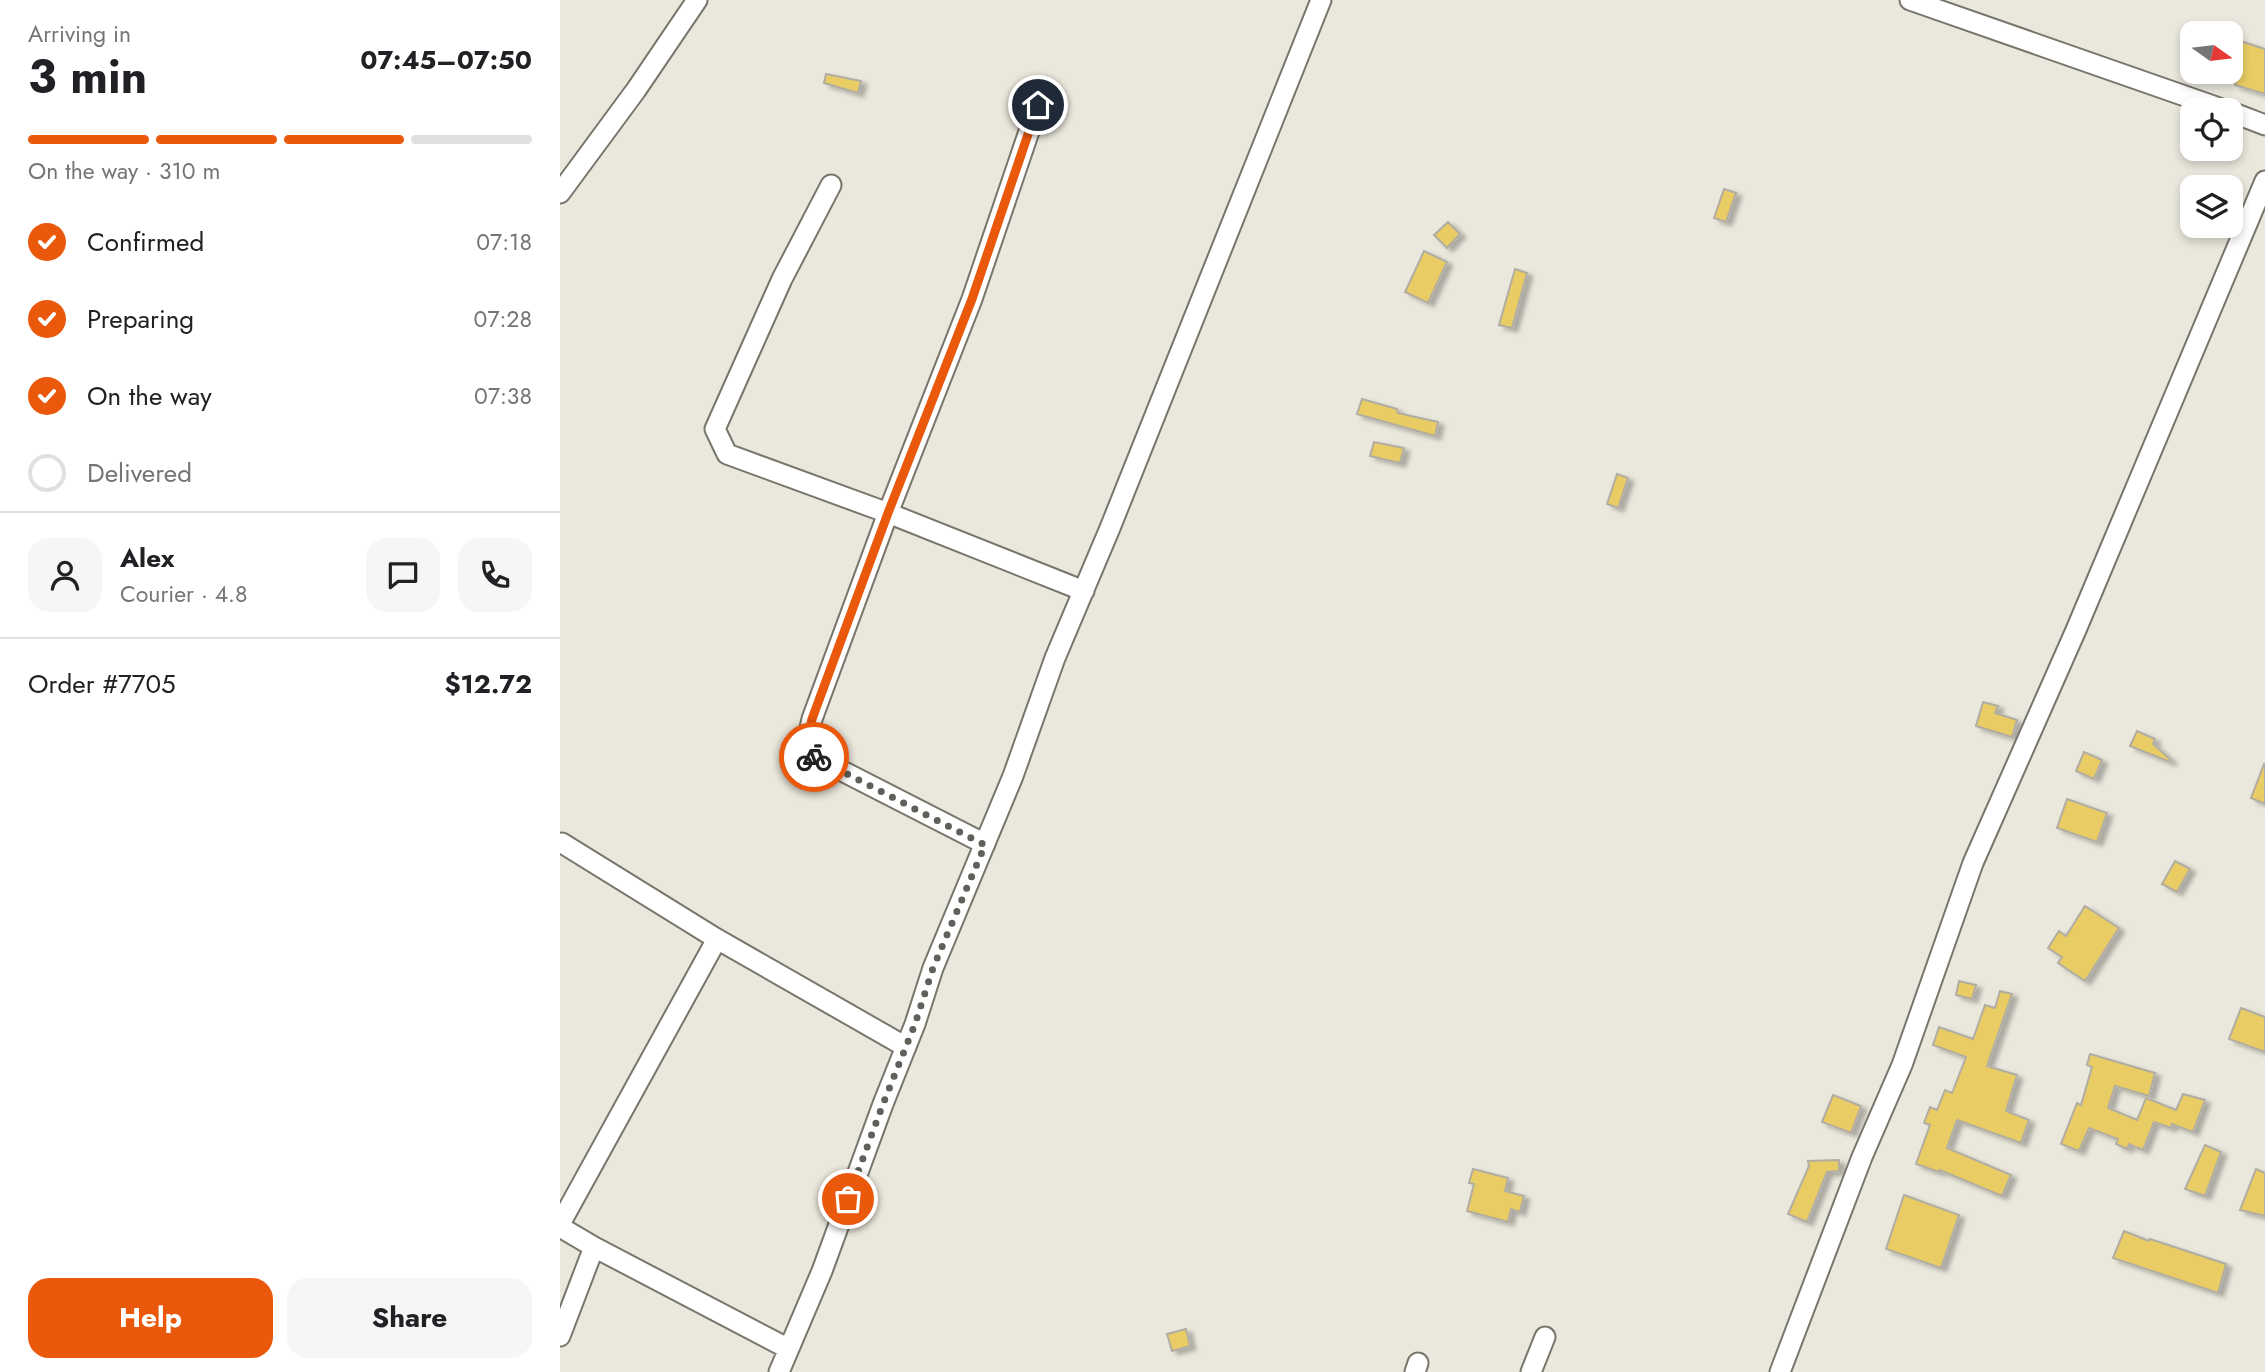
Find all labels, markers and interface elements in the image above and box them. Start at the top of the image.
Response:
text: Arriving in [28,17,131,51]
north arrow [2180,21,2244,84]
map controls [2180,21,2243,238]
text: 07:45–07:50 [360,41,532,79]
text: 3 min [28,44,147,110]
pin [1008,75,1068,135]
icon: home [1019,86,1057,124]
button: locate [2180,98,2243,161]
text: On the way · 310 m [28,154,220,188]
button: layers [2180,175,2243,238]
icon: check [28,223,66,261]
text: Confirmed [87,223,204,261]
text: 07:18 [476,225,532,259]
icon: check [28,300,66,338]
text: Preparing [87,300,194,338]
text: 07:28 [474,302,532,336]
icon: check [28,377,66,415]
text: On the way [87,377,212,415]
text: 07:38 [474,379,532,413]
text: Delivered [87,454,192,492]
button: person [28,538,102,612]
button: chat [366,538,440,612]
button: phone [458,538,532,612]
text: Alex [120,539,174,577]
text: Courier · 4.8 [120,577,248,611]
text: Order #7705 [28,665,176,703]
text: $12.72 [444,665,532,703]
courier [779,722,849,792]
icon: bike [795,738,833,776]
pin [818,1169,878,1229]
icon: bag [829,1180,867,1218]
button: Help [28,1278,273,1358]
button: Share [287,1278,532,1358]

